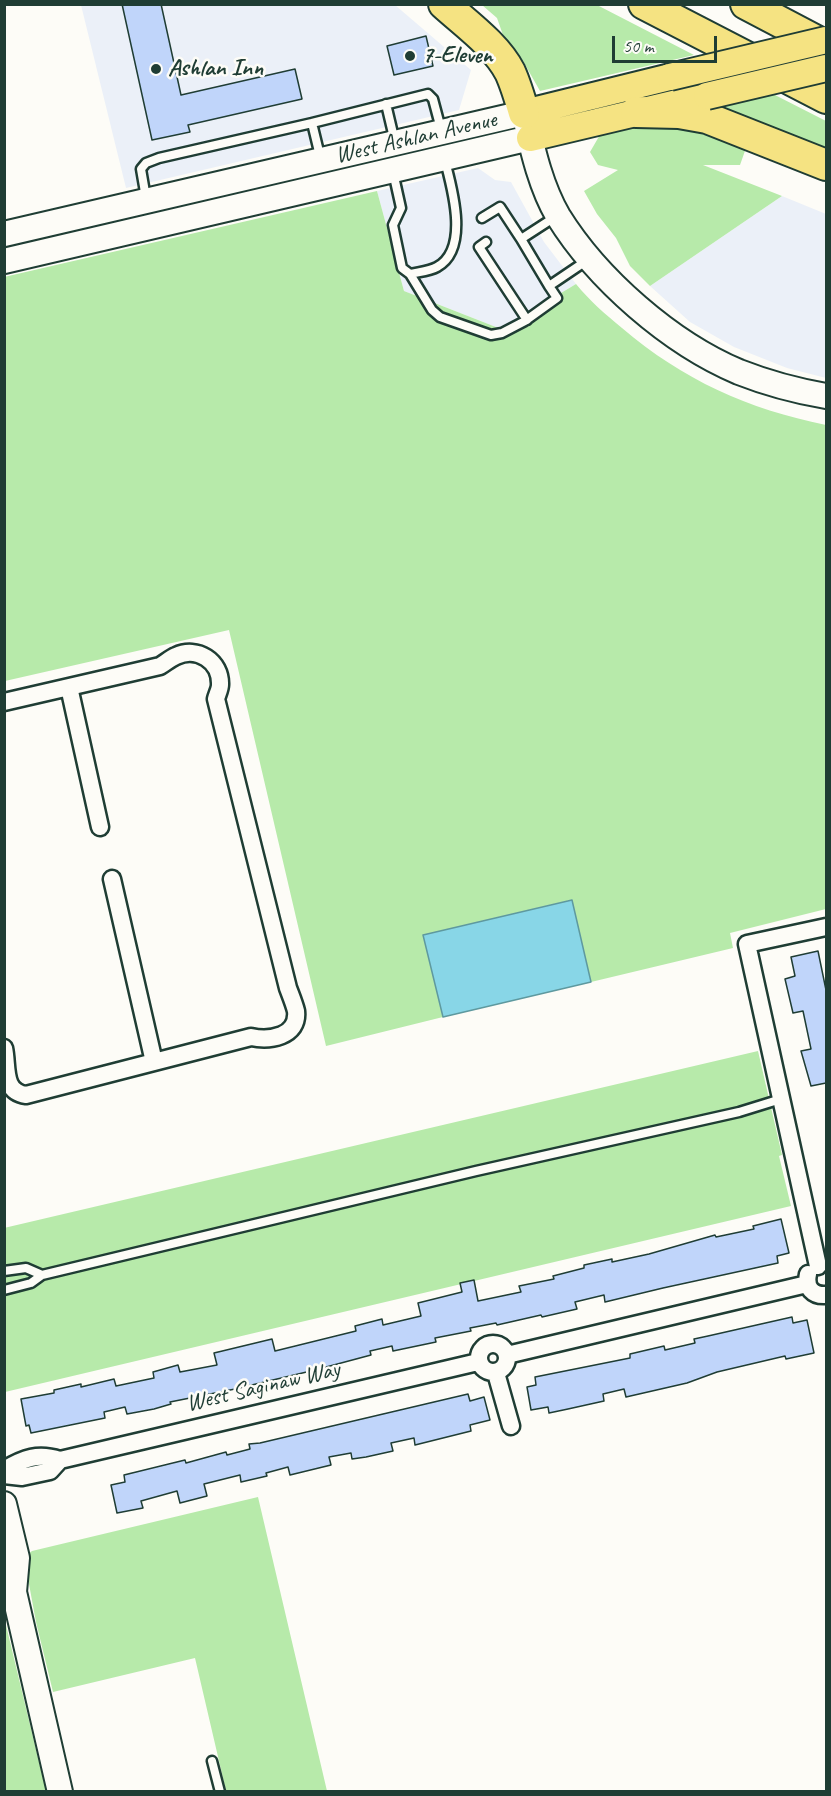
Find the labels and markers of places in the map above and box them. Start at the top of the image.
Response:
place label: 7-Eleven [422,42,493,70]
marker: 7-Eleven [403,49,417,63]
place label: Ashlan Inn [168,55,263,83]
marker: Ashlan Inn [149,62,163,76]

